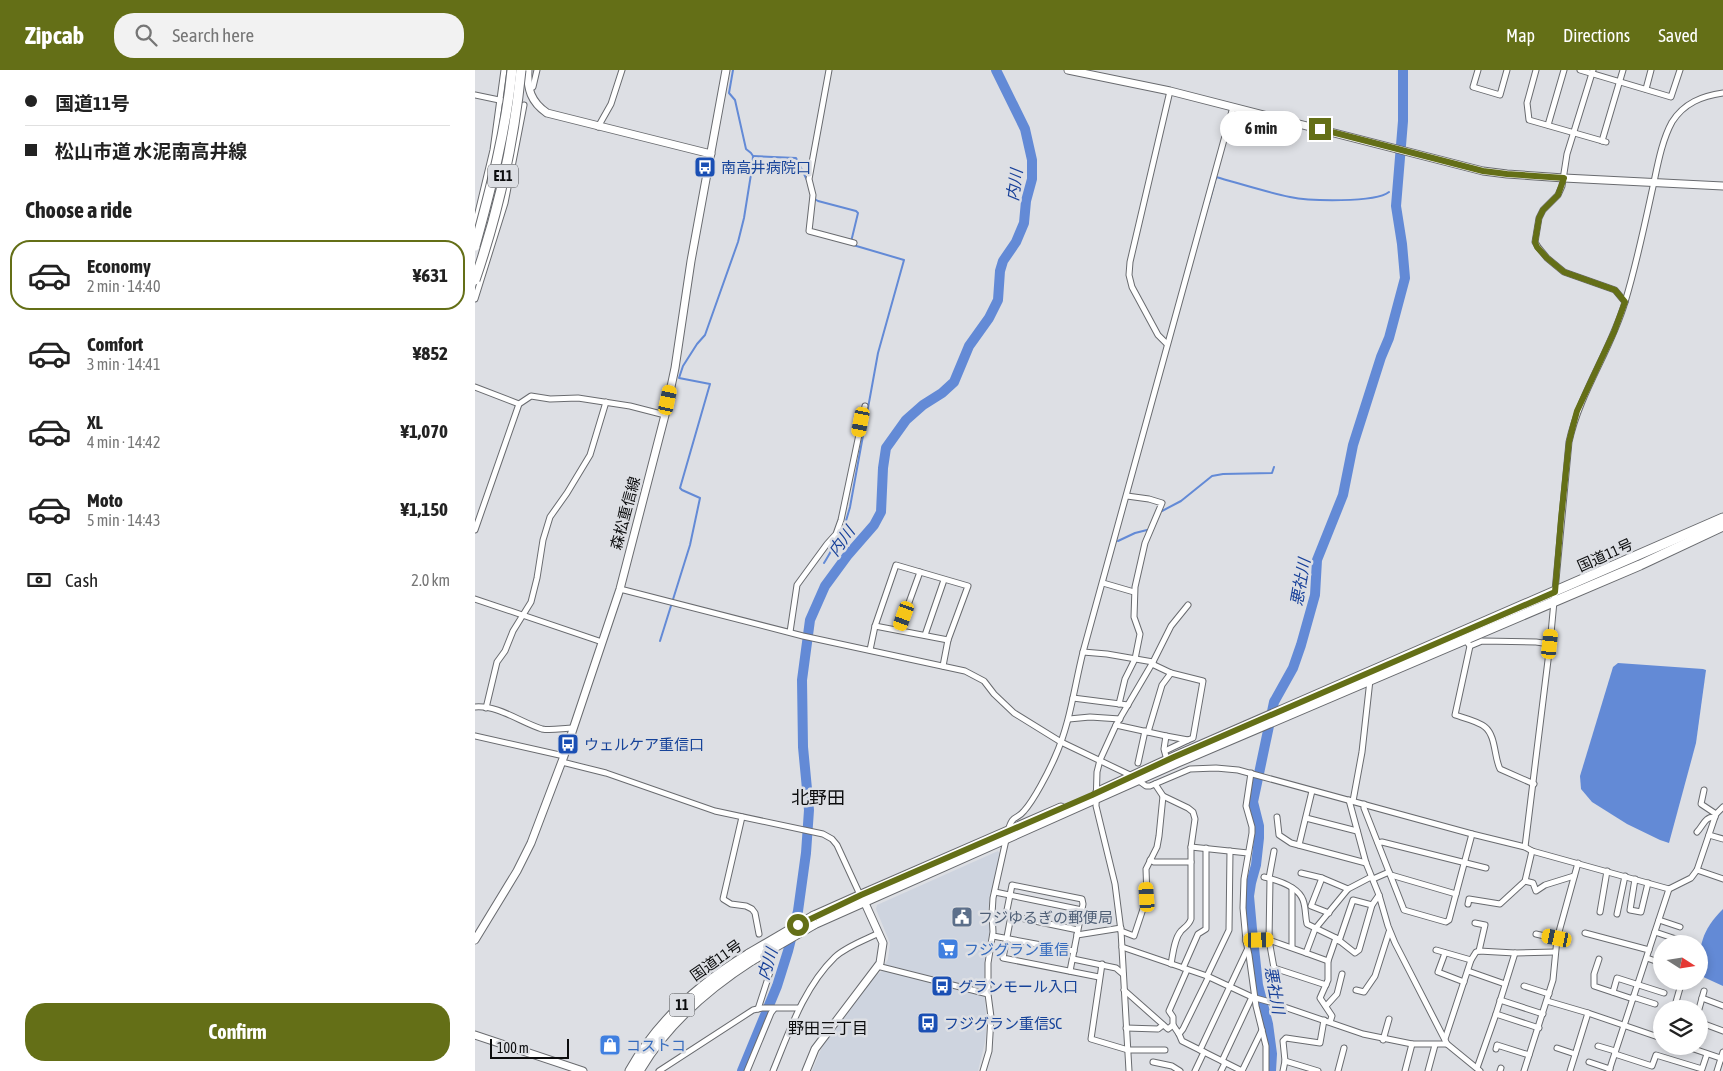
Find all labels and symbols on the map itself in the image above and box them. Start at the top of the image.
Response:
callout: 6 min [1220,112,1303,146]
route end [1309,118,1331,140]
bus stop icon: 南高井病院口 [693,155,717,179]
place label: 南高井病院口 [721,159,811,176]
road number: E11 [488,164,518,188]
water label: 内川 [1003,166,1025,202]
car [657,384,678,416]
car [850,406,871,438]
street label: 森松重信線 [607,475,643,551]
water label: 内川 [824,521,859,559]
street label: 国道11号 [1575,535,1635,575]
water label: 悪社川 [1287,555,1313,607]
car [891,599,916,633]
car [1540,628,1559,660]
bus stop icon: ウェルケア重信口 [556,732,580,756]
place label: ウェルケア重信口 [584,736,704,753]
district label: 北野田 [791,787,845,808]
car [1138,882,1155,912]
public building icon: フジゆるぎの郵便局 [950,905,974,929]
place label: フジゆるぎの郵便局 [978,909,1113,926]
route start [787,914,809,936]
car [1540,928,1573,948]
car [1243,932,1274,948]
north arrow [1653,935,1707,990]
street label: 国道11号 [687,936,745,984]
supermarket icon: フジグラン重信 [936,937,960,961]
place label: フジグラン重信 [964,941,1069,958]
water label: 内川 [754,944,781,982]
water label: 悪社川 [1262,965,1288,1017]
bus stop icon: グランモール入口 [930,974,954,998]
place label: グランモール入口 [958,978,1078,995]
road number: 11 [669,994,695,1016]
bus stop icon: フジグラン重信SC [916,1011,940,1035]
place label: フジグラン重信SC [944,1015,1062,1032]
district label: 野田三丁目 [788,1019,868,1037]
shop icon: コストコ [598,1033,622,1057]
scale bar [490,1036,569,1059]
place label: コストコ [626,1037,686,1054]

